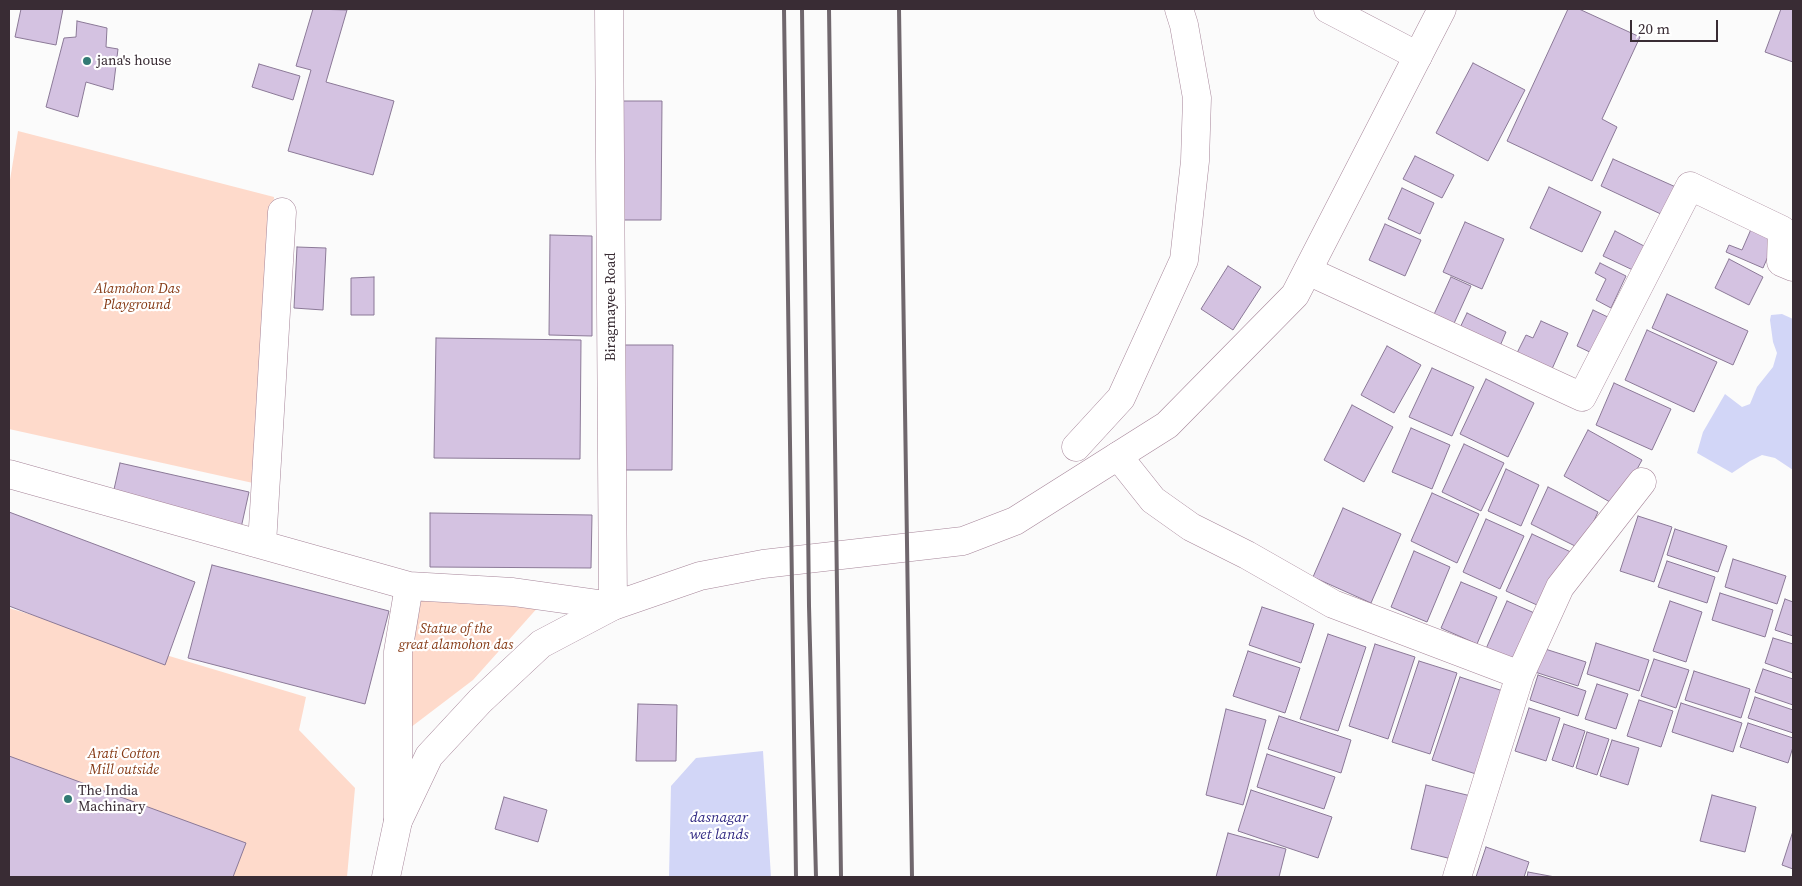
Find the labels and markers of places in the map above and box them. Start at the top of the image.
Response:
place label: jana's house [97,53,172,69]
marker: jana's house [81,55,93,67]
place label: The India Machinary [78,783,146,816]
marker: The India Machinary [62,793,74,805]

